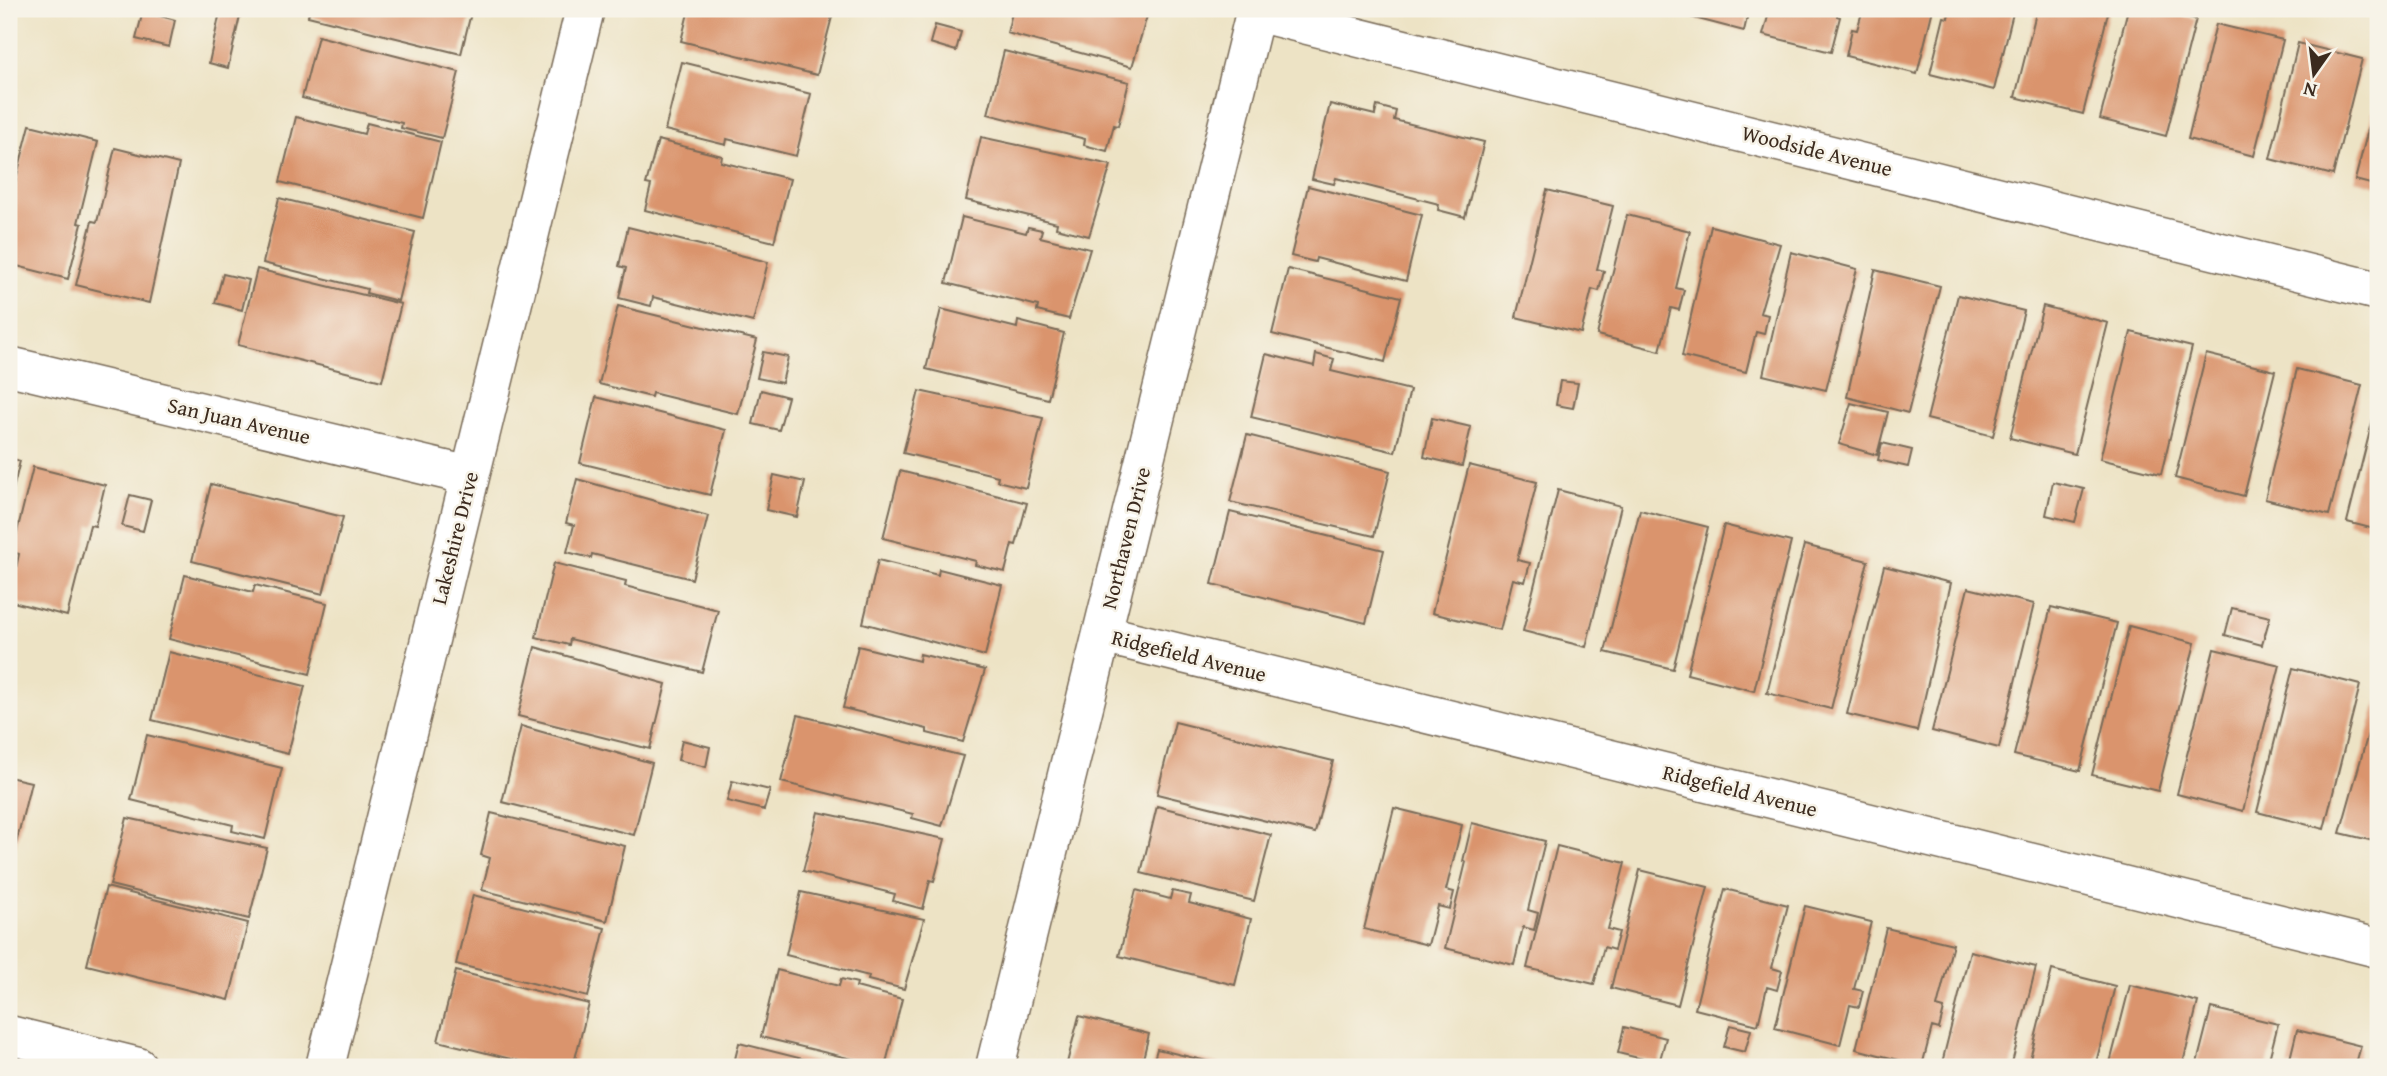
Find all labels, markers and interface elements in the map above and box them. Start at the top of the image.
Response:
north arrow [2278,38,2348,108]
text: N [2300,75,2319,106]
street label: Woodside Avenue [1739,117,1896,184]
street label: San Juan Avenue [165,389,314,452]
street label: Northaven Drive [1093,464,1158,612]
street label: Lakeshire Drive [423,468,486,608]
street label: Ridgefield Avenue [1109,621,1270,690]
street label: Ridgefield Avenue [1660,756,1821,825]

